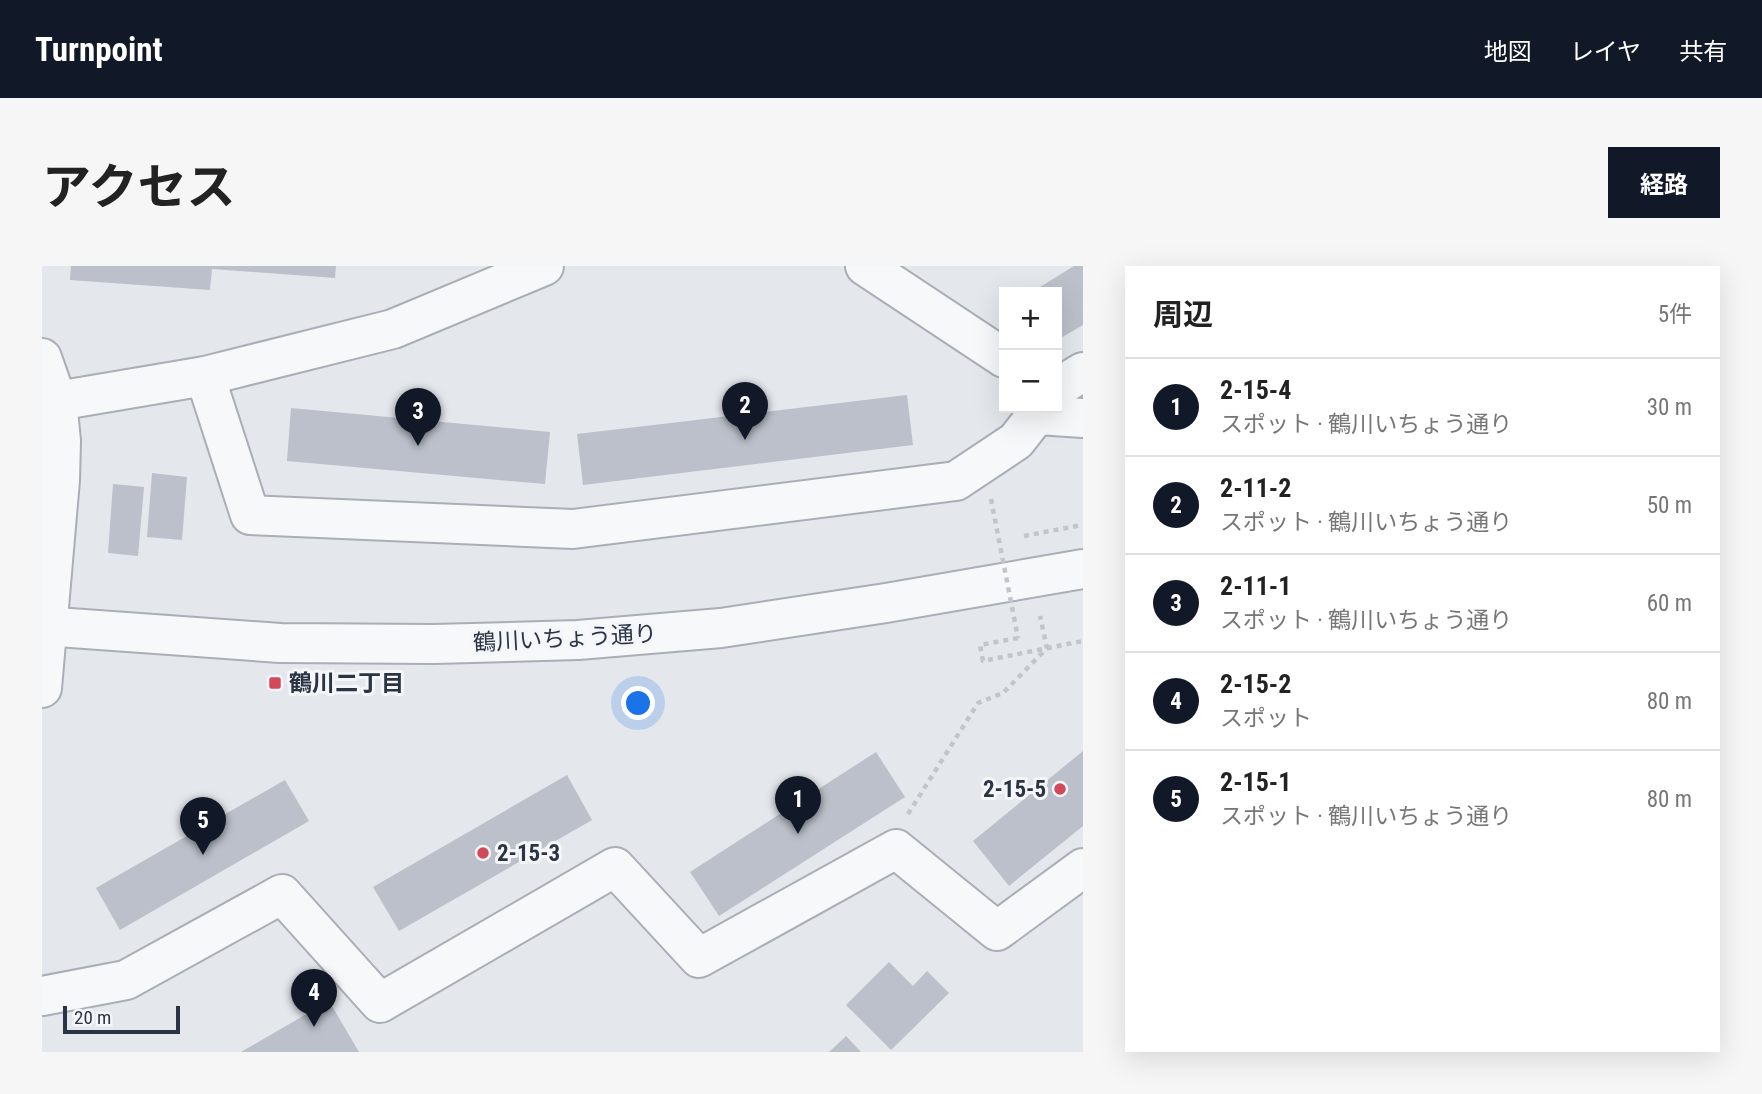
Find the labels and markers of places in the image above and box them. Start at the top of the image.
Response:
pin: 2 [722,382,768,440]
pin: 3 [395,388,441,446]
place label: 鶴川二丁目 [289,670,404,697]
marker: 鶴川二丁目 [267,675,283,691]
pin: 1 [775,776,821,834]
place label: 2-15-5 [983,776,1046,803]
marker: 2-15-5 [1052,781,1068,797]
pin: 5 [180,797,226,855]
place label: 2-15-3 [497,840,560,867]
marker: 2-15-3 [475,845,491,861]
pin: 4 [291,969,337,1027]

